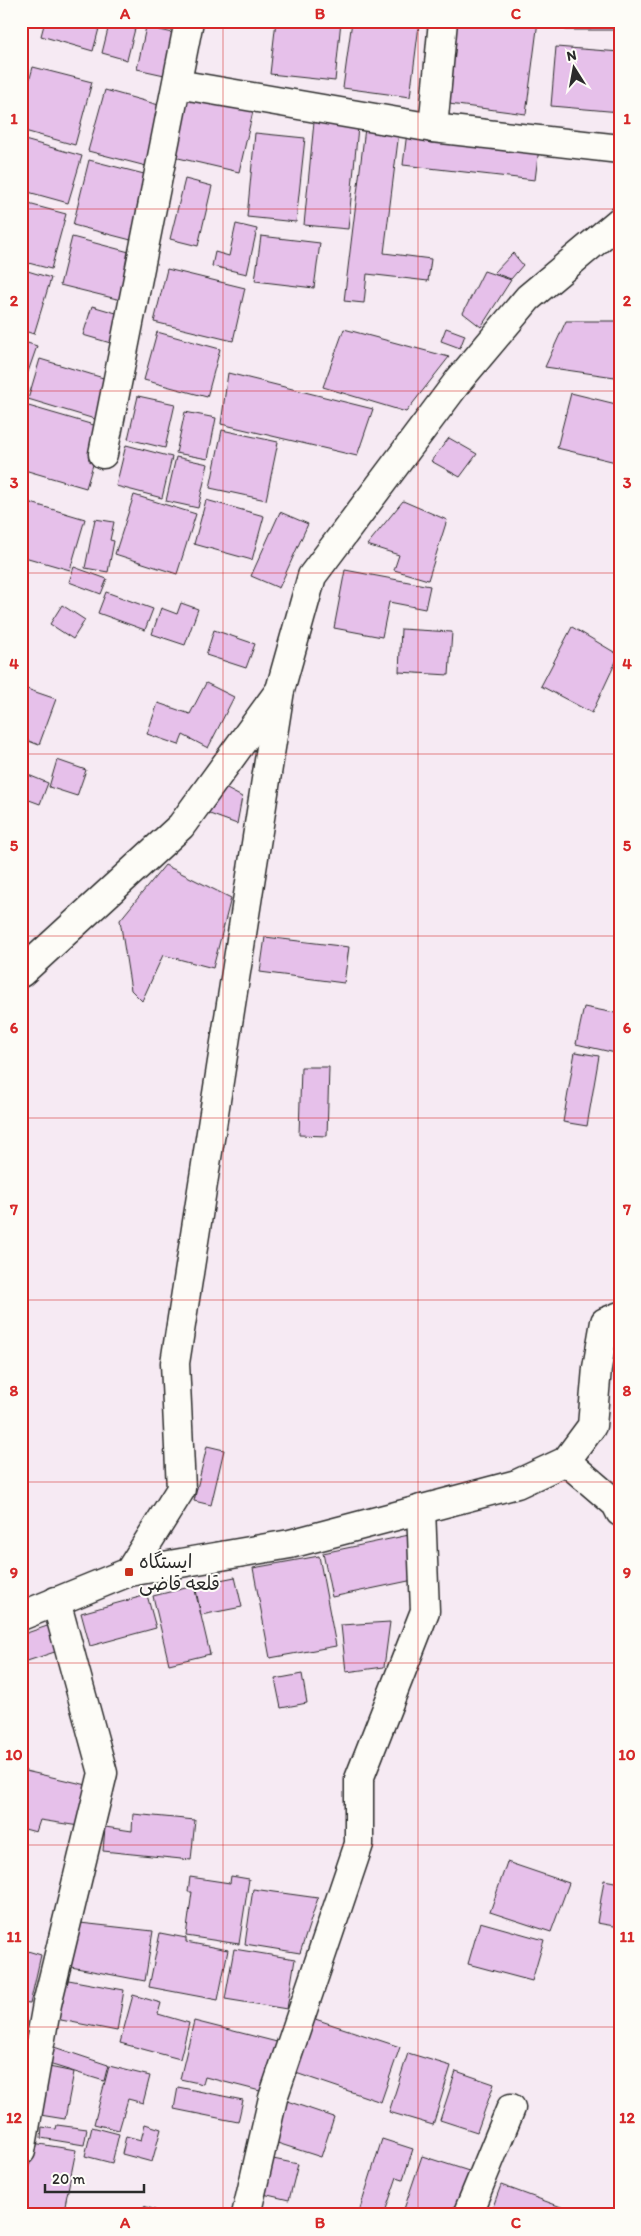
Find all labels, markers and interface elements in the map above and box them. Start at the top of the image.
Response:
text: A [119,4,131,23]
text: B [315,4,326,23]
text: C [511,4,522,23]
north arrow [548,42,598,92]
text: N [565,46,578,65]
text: 1 [10,109,18,128]
text: 1 [623,109,631,128]
text: 2 [10,291,19,310]
text: 2 [623,291,632,310]
text: 3 [10,473,19,492]
text: 3 [623,473,632,492]
text: 4 [9,654,19,673]
text: 4 [622,654,632,673]
text: 5 [10,836,19,855]
text: 5 [623,836,632,855]
text: 6 [10,1018,19,1037]
text: 6 [623,1018,632,1037]
text: 7 [9,1200,18,1219]
text: 7 [622,1200,631,1219]
text: 8 [10,1381,19,1400]
text: 8 [623,1381,632,1400]
place label: ایستگاه قلعه قاضی [139,1550,220,1596]
text: 9 [10,1563,18,1582]
text: 9 [623,1563,631,1582]
marker: ایستگاه قلعه قاضی [123,1566,135,1578]
text: 10 [5,1745,23,1764]
text: 10 [618,1745,636,1764]
text: 11 [7,1927,22,1946]
text: 11 [620,1927,635,1946]
text: 12 [6,2108,23,2127]
text: 12 [619,2108,636,2127]
scale bar [45,2161,144,2193]
text: 20 m [52,2170,86,2188]
text: A [119,2213,131,2232]
text: B [315,2213,326,2232]
text: C [511,2213,522,2232]

